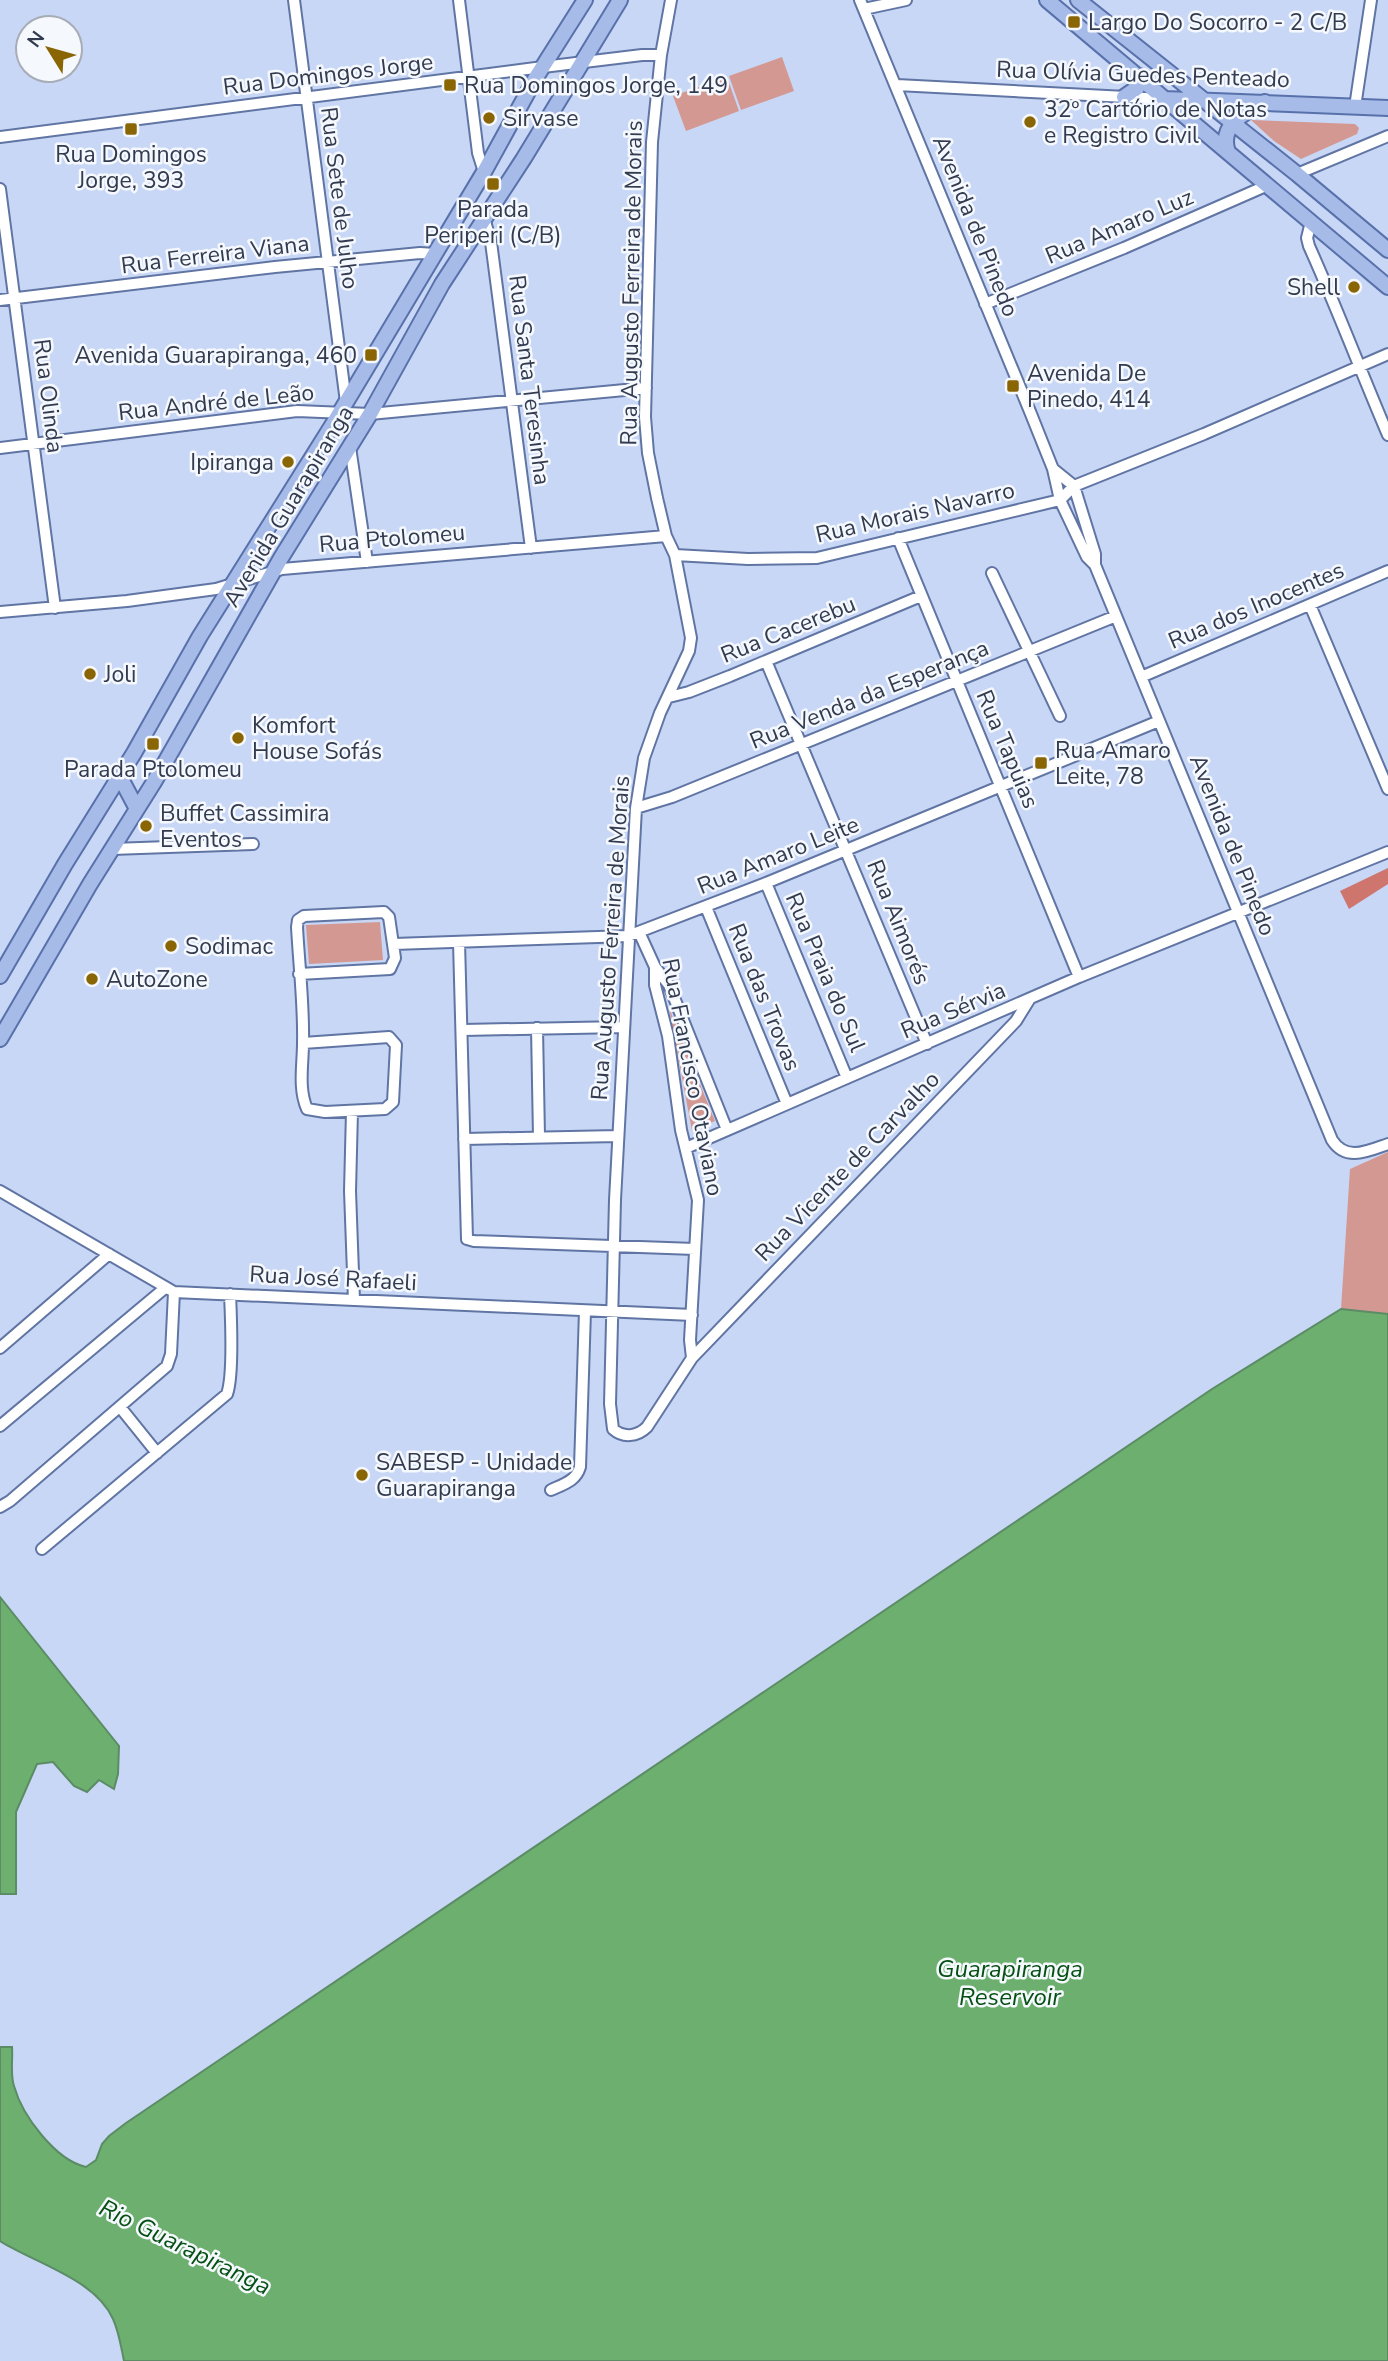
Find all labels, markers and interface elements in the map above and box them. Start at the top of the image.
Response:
place label: Largo Do Socorro - 2 C/B [1088,7,1347,38]
north arrow [14,14,84,84]
marker: Largo Do Socorro - 2 C/B [1066,14,1082,30]
text: N [22,26,51,53]
street label: Rua Domingos Jorge [221,46,435,103]
street label: Rua Olívia Guedes Penteado [996,54,1290,95]
place label: Rua Domingos Jorge, 149 [464,70,728,101]
marker: Rua Domingos Jorge, 149 [442,77,458,93]
place label: 32º Cartório de Notas e Registro Civil [1044,94,1267,151]
place label: Sirvase [503,103,579,134]
street label: Rua Sete de Julho [313,105,366,291]
marker: Sirvase [481,110,497,126]
marker: 32º Cartório de Notas e Registro Civil [1022,114,1038,130]
street label: Rua Augusto Ferreira de Morais [613,120,650,446]
marker: Rua Domingos Jorge, 393 [123,121,139,137]
street label: Avenida de Pinedo [925,131,1026,321]
place label: Rua Domingos Jorge, 393 [55,139,207,196]
marker: Parada Periperi (C/B) [485,176,501,192]
street label: Rua Amaro Luz [1041,181,1198,272]
place label: Parada Periperi (C/B) [424,194,562,251]
street label: Rua Ferreira Viana [119,228,311,281]
place label: Shell [1287,272,1340,303]
street label: Rua Santa Teresinha [501,273,558,487]
marker: Shell [1346,279,1362,295]
street label: Rua Olinda [26,337,71,455]
place label: Avenida Guarapiranga, 460 [75,340,357,371]
marker: Avenida Guarapiranga, 460 [363,347,379,363]
place label: Avenida De Pinedo, 414 [1027,358,1150,415]
street label: Rua André de Leão [116,377,316,428]
marker: Avenida De Pinedo, 414 [1005,378,1021,394]
street label: Avenida Guarapiranga [216,400,361,613]
place label: Ipiranga [190,447,274,478]
marker: Ipiranga [280,454,296,470]
street label: Rua Morais Navarro [812,474,1018,550]
street label: Rua Ptolomeu [318,517,466,560]
street label: Rua dos Inocentes [1163,554,1349,657]
street label: Rua Cacerebu [716,588,860,671]
street label: Rua Venda da Esperança [745,632,993,757]
place label: Joli [103,659,136,690]
marker: Joli [82,666,98,682]
street label: Rua Tapuias [969,685,1046,813]
place label: Komfort House Sofás [252,710,382,767]
marker: Komfort House Sofás [230,730,246,746]
place label: Rua Amaro Leite, 78 [1055,735,1171,792]
marker: Parada Ptolomeu [145,736,161,752]
street label: Avenida de Pinedo [1182,750,1283,940]
place label: Parada Ptolomeu [64,754,242,785]
marker: Rua Amaro Leite, 78 [1033,755,1049,771]
street label: Rua Augusto Ferreira de Morais [584,775,637,1101]
place label: Buffet Cassimira Eventos [160,798,329,855]
street label: Rua Amaro Leite [693,809,864,902]
marker: Buffet Cassimira Eventos [138,818,154,834]
street label: Rua Aimorés [859,855,938,989]
street label: Rua Praia do Sul [778,888,873,1057]
street label: Rua das Trovas [721,919,808,1076]
place label: Sodimac [185,931,274,962]
marker: Sodimac [163,938,179,954]
street label: Rua Francisco Otaviano [654,956,731,1198]
place label: AutoZone [106,964,208,995]
marker: AutoZone [84,971,100,987]
street label: Rua Sérvia [896,974,1010,1046]
street label: Rua Vicente de Carvalho [748,1064,947,1268]
street label: Rua José Rafaeli [249,1259,417,1298]
place label: SABESP - Unidade Guarapiranga [376,1447,572,1504]
marker: SABESP - Unidade Guarapiranga [354,1467,370,1483]
water label: Guarapiranga Reservoir [937,1953,1083,2013]
water label: Rio Guarapiranga [94,2192,276,2302]

